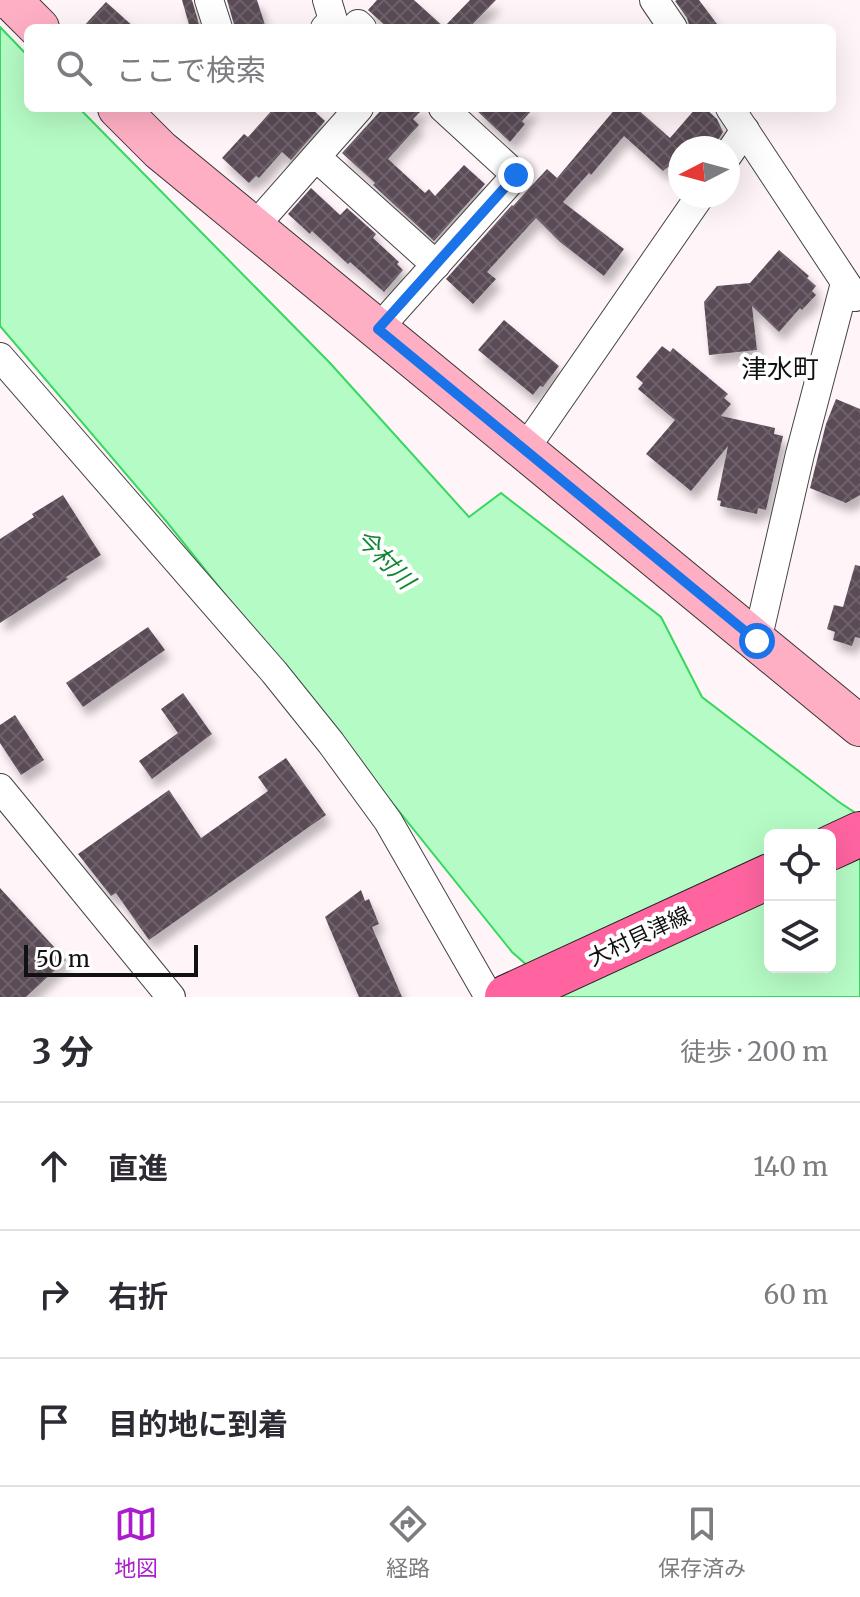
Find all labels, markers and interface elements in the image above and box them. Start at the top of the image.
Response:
search box [24,24,836,112]
icon: search [52,46,96,90]
text: ここで検索 [116,51,266,89]
north arrow [668,136,740,208]
route end [498,157,534,193]
district label: 津水町 [741,352,819,385]
water label: 今村川 [349,522,423,598]
route start [739,623,775,659]
map controls [764,829,836,973]
button: locate [764,829,836,901]
street label: 大村貝津線 [583,900,695,972]
button: layers [764,901,836,973]
scale bar [24,941,198,977]
text: 50 m [36,945,90,973]
text: 3 分 [32,1031,94,1073]
text: 徒歩 · 200 m [680,1035,828,1068]
icon: ahead [32,1144,76,1188]
text: 直進 [108,1149,168,1187]
text: 140 m [753,1150,828,1183]
icon: right [32,1272,76,1316]
text: 右折 [108,1277,168,1315]
text: 60 m [764,1278,828,1311]
icon: arrive [32,1400,76,1444]
text: 目的地に到着 [108,1405,288,1443]
tab: 地図 [114,1502,158,1582]
tab: 経路 [386,1502,430,1582]
tab: 保存済み [658,1502,746,1582]

